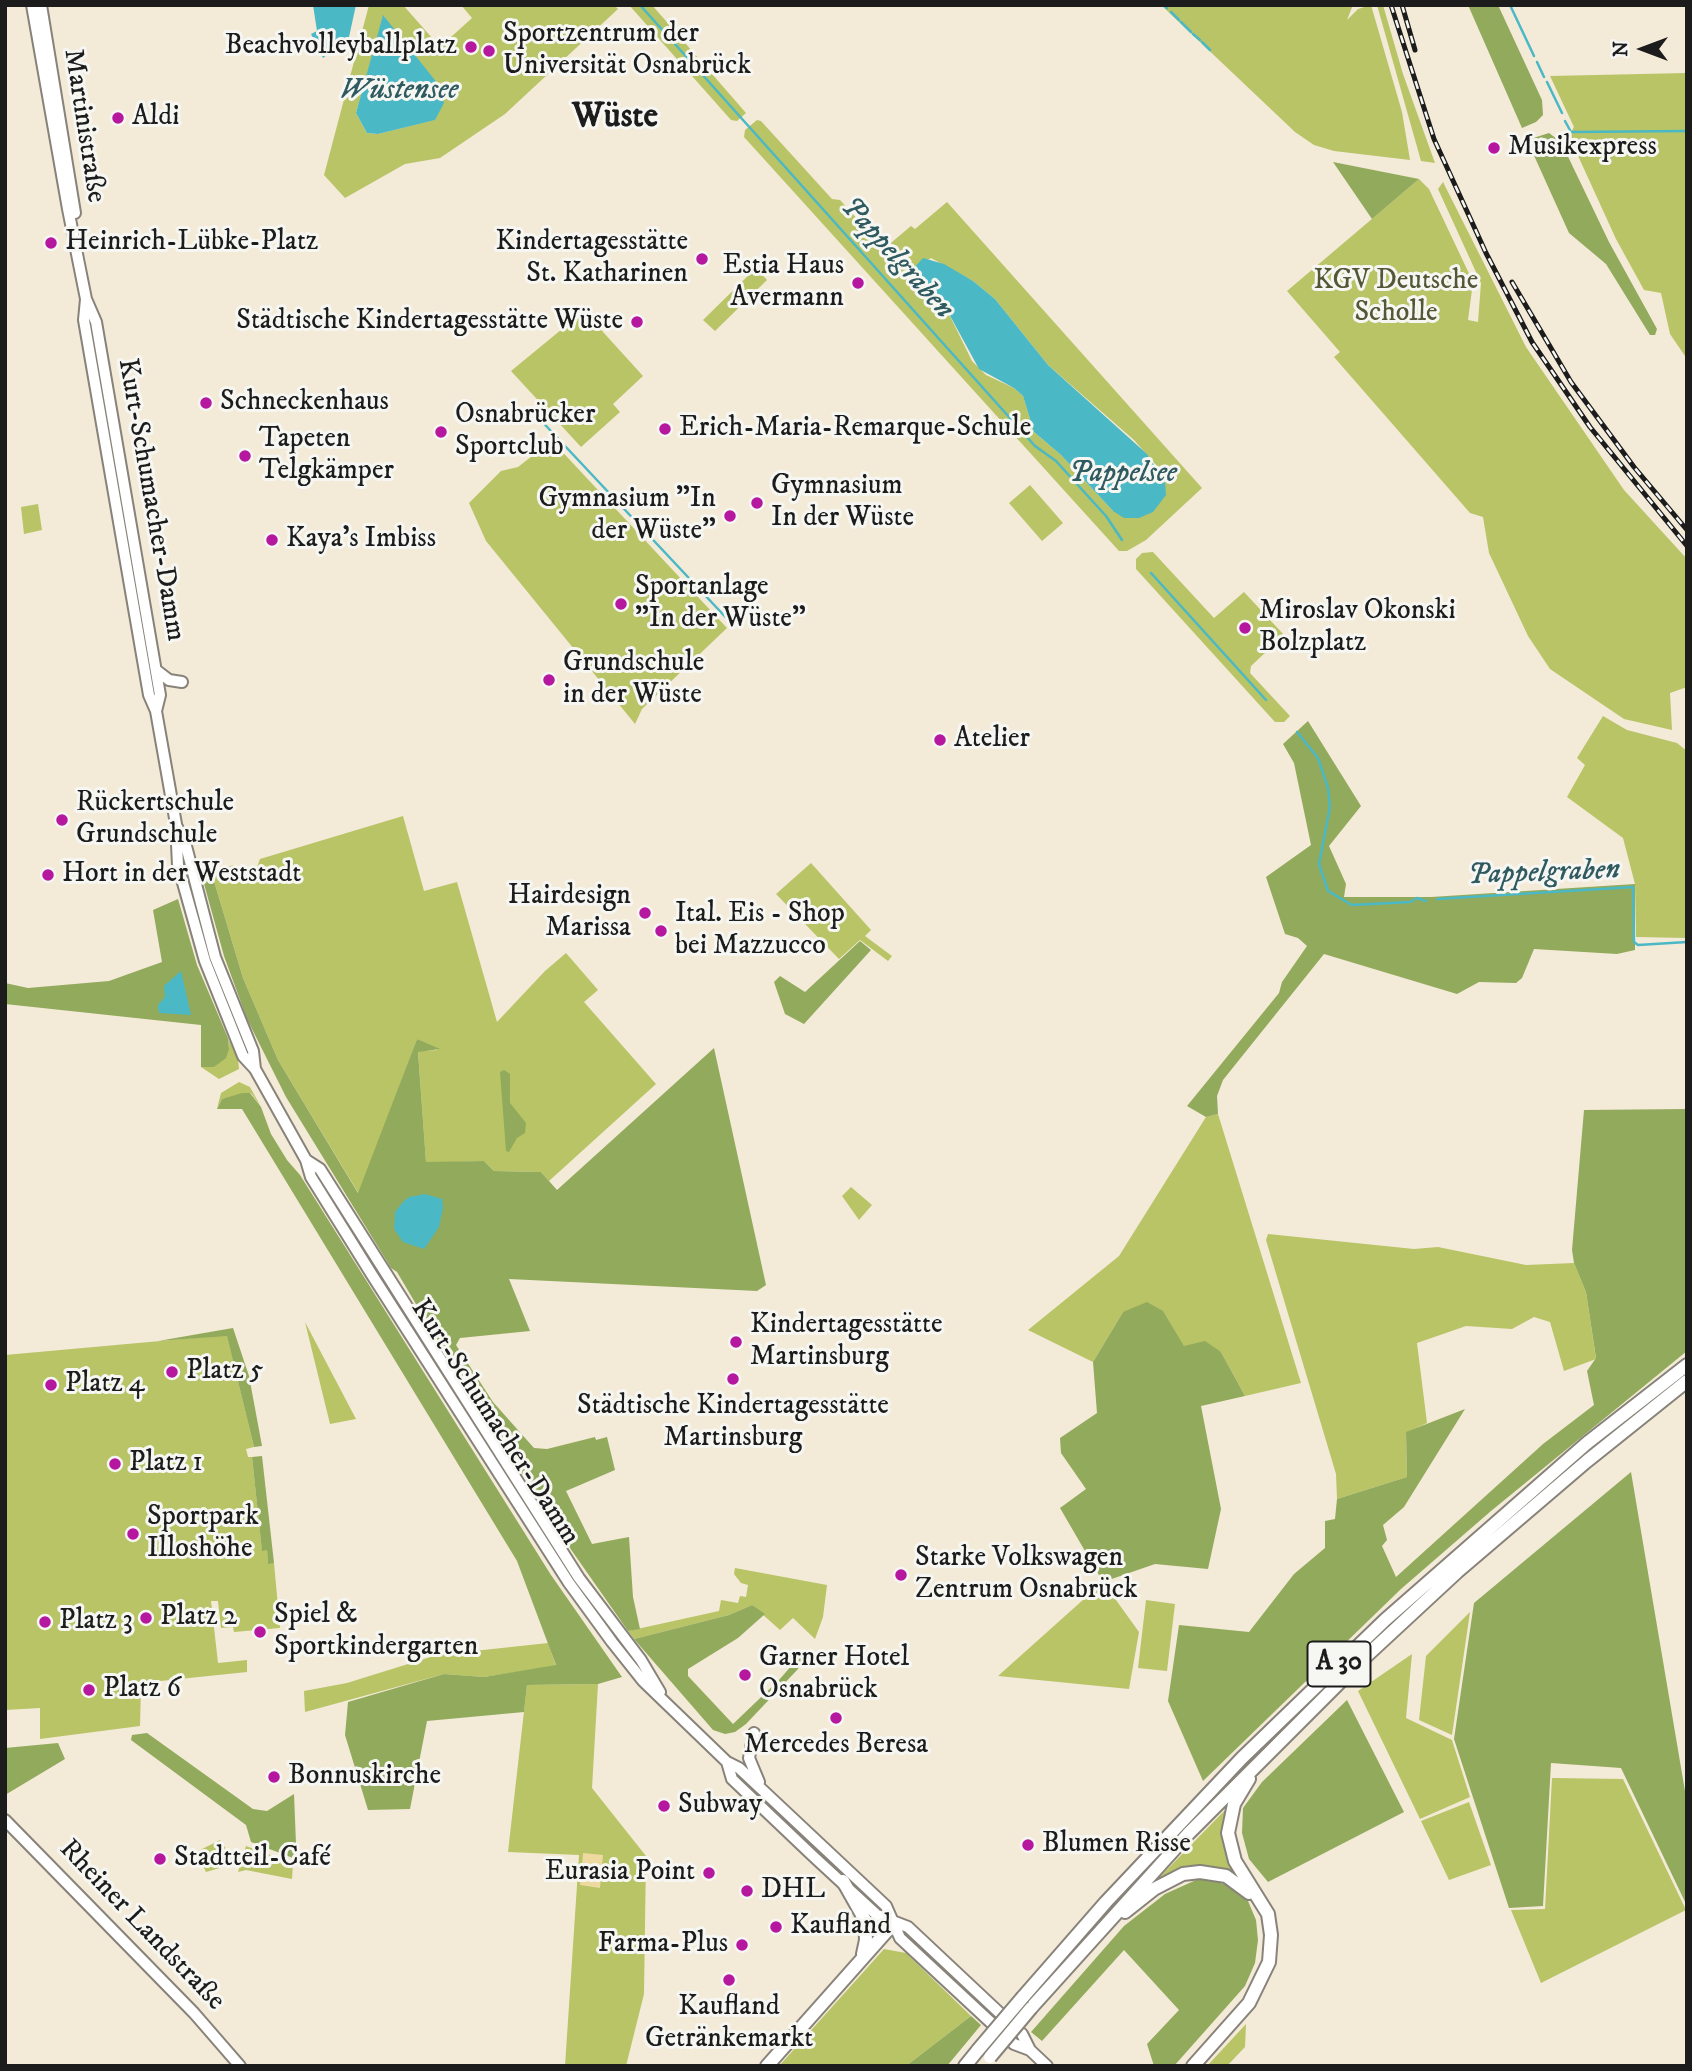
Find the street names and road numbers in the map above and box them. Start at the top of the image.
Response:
street label: Martinistraße [54,47,112,205]
street label: Kurt-Schumacher-Damm [109,356,191,644]
street label: Kurt-Schumacher-Damm [402,1294,586,1552]
road number: A 30 [1308,1642,1370,1686]
street label: Rheiner Landstraße [51,1834,231,2018]

